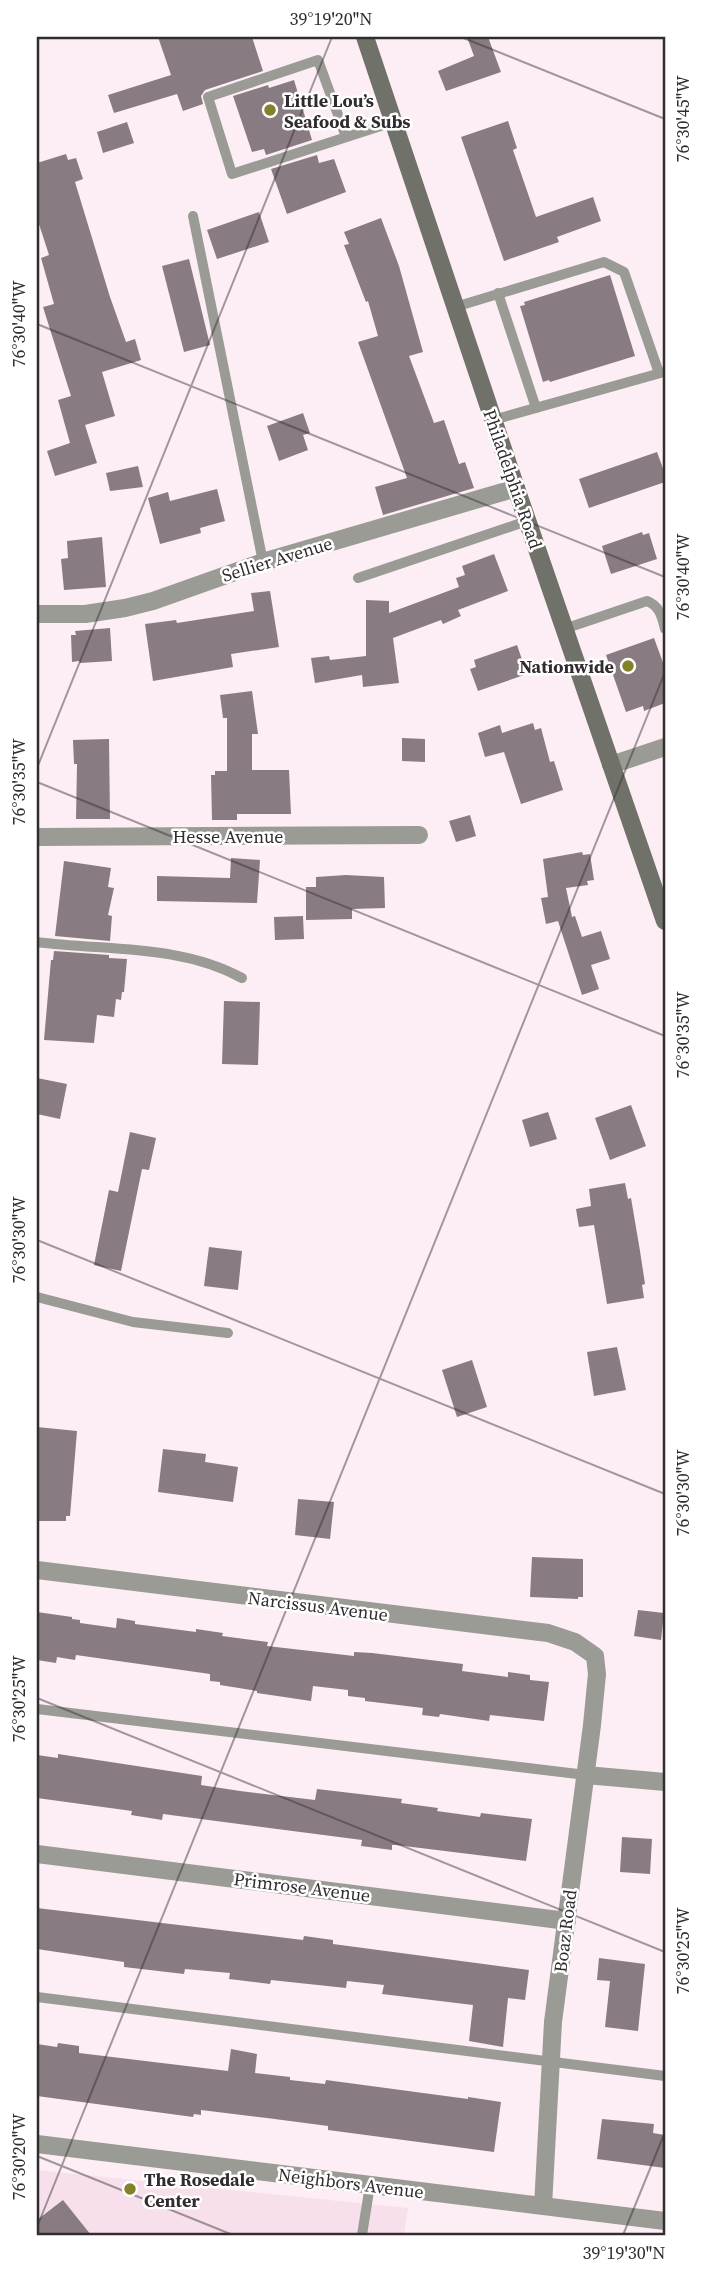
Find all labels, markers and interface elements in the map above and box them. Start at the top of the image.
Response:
text: 39°19'20"N [290,6,372,31]
text: 76°30'45"W [670,75,695,162]
place label: Little Lou’s Seafood & Subs [284,88,411,134]
marker: Little Lou’s Seafood & Subs [262,102,278,118]
text: 76°30'40"W [6,280,31,367]
street label: Philadelphia Road [477,406,549,552]
street label: Sellier Avenue [219,530,335,588]
text: 76°30'40"W [670,533,695,620]
place label: Nationwide [519,654,614,679]
marker: Nationwide [620,658,636,674]
text: 76°30'35"W [6,738,31,825]
street label: Hesse Avenue [172,824,284,849]
text: 76°30'35"W [670,991,695,1078]
text: 76°30'30"W [6,1196,31,1283]
text: 76°30'30"W [670,1449,695,1536]
street label: Narcissus Avenue [247,1585,389,1627]
text: 76°30'25"W [6,1655,31,1742]
street label: Primrose Avenue [232,1866,372,1908]
street label: Boaz Road [548,1888,582,1974]
text: 76°30'25"W [670,1907,695,1994]
text: 76°30'20"W [6,2113,31,2200]
street label: Neighbors Avenue [277,2162,425,2204]
place label: The Rosedale Center [144,2167,255,2213]
marker: The Rosedale Center [122,2181,138,2197]
text: 39°19'30"N [583,2240,665,2265]

